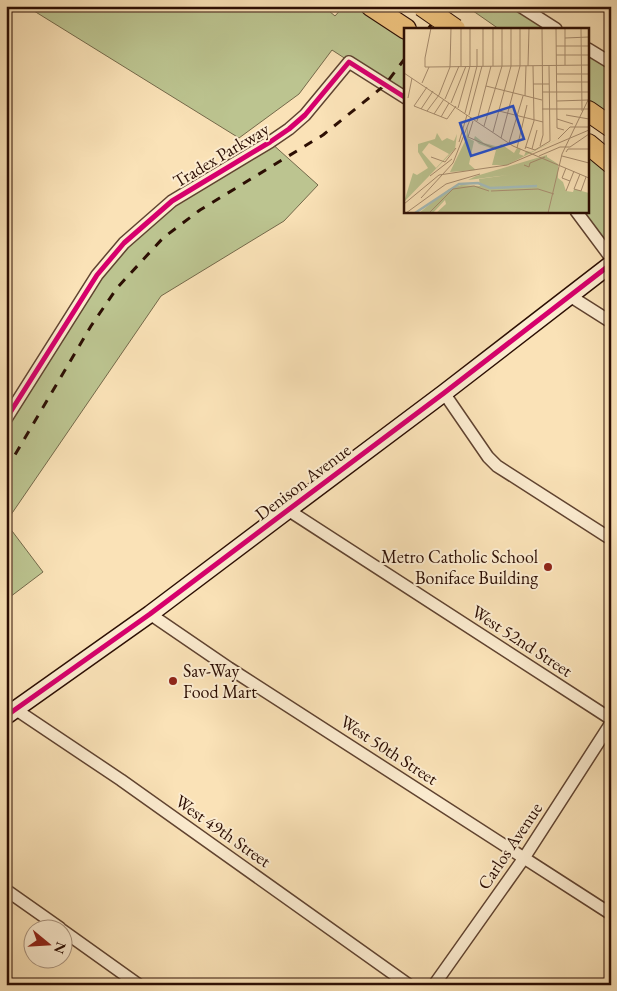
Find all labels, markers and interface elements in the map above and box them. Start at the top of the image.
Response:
inset map [404,28,590,212]
street label: Tradex Parkway [168,117,273,192]
street label: Denison Avenue [250,438,355,525]
place label: Metro Catholic School Boniface Building [381,545,538,589]
marker: Metro Catholic School Boniface Building [542,561,554,573]
street label: West 52nd Street [467,599,577,682]
place label: Sav-Way Food Mart [183,659,257,703]
marker: Sav-Way Food Mart [167,675,179,687]
street label: West 50th Street [336,709,443,790]
street label: West 49th Street [171,789,276,872]
street label: Carlos Avenue [472,798,547,894]
north arrow [22,918,72,968]
text: N [50,940,71,957]

